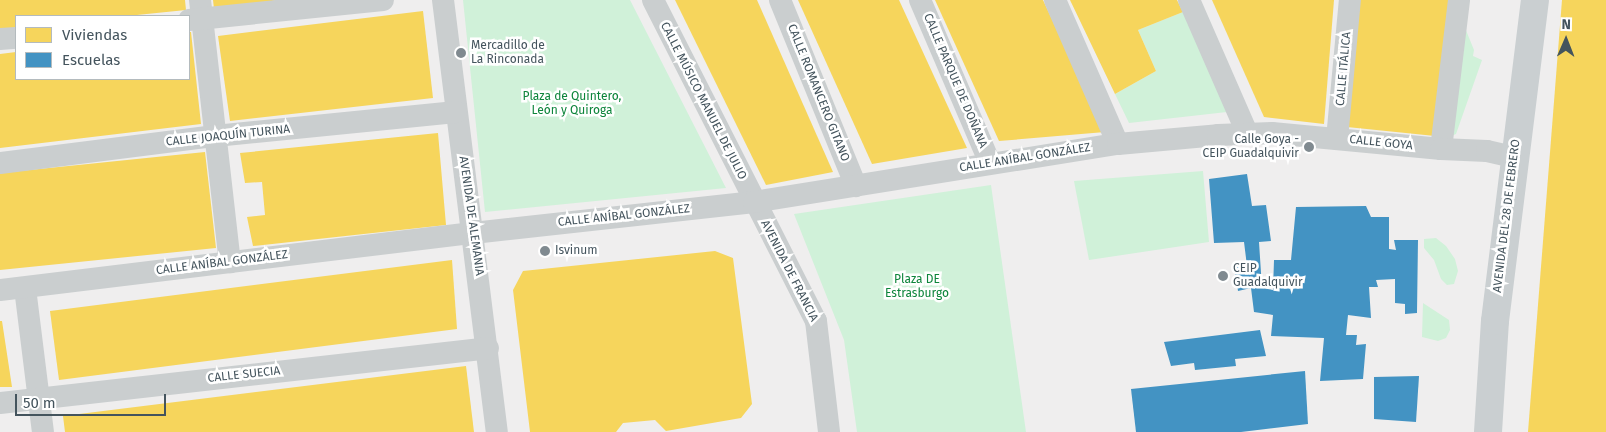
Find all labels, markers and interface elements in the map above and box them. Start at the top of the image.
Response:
street label: CALLE PARQUE DE DOÑANA [920,12,990,150]
legend [15,15,190,80]
north arrow [1541,15,1591,65]
text: N [1561,16,1571,33]
street label: CALLE MÚSICO MANUEL DE JULIO [657,20,749,182]
street label: CALLE ROMANCERO GITANO [784,22,852,164]
text: Viviendas [62,26,127,44]
street label: CALLE ITÁLICA [1334,31,1354,107]
place label: Mercadillo de La Rinconada [471,39,545,67]
marker: Mercadillo de La Rinconada [455,47,467,59]
text: Escuelas [62,51,120,69]
park label: Plaza de Quintero, León y Quiroga [523,90,621,118]
street label: CALLE JOAQUÍN TURINA [165,122,291,150]
place label: Calle Goya - CEIP Guadalquivir [1203,133,1299,161]
street label: CALLE GOYA [1349,133,1413,153]
street label: AVENIDA DEL 28 DE FEBRERO [1490,139,1524,293]
street label: CALLE ANÍBAL GONZÁLEZ [958,141,1092,175]
marker: Calle Goya - CEIP Guadalquivir [1303,141,1315,153]
street label: AVENIDA DE ALEMANIA [455,155,487,277]
street label: CALLE ANÍBAL GONZÁLEZ [557,202,691,230]
street label: AVENIDA DE FRANCIA [757,218,821,324]
place label: Isvinum [555,244,598,258]
marker: Isvinum [539,245,551,257]
street label: CALLE ANÍBAL GONZÁLEZ [155,248,289,278]
place label: CEIP Guadalquivir [1233,262,1303,290]
marker: CEIP Guadalquivir [1217,270,1229,282]
park label: Plaza DE Estrasburgo [885,273,949,301]
street label: CALLE SUECIA [207,364,281,386]
scale bar [18,384,169,416]
text: 50 m [23,394,56,412]

